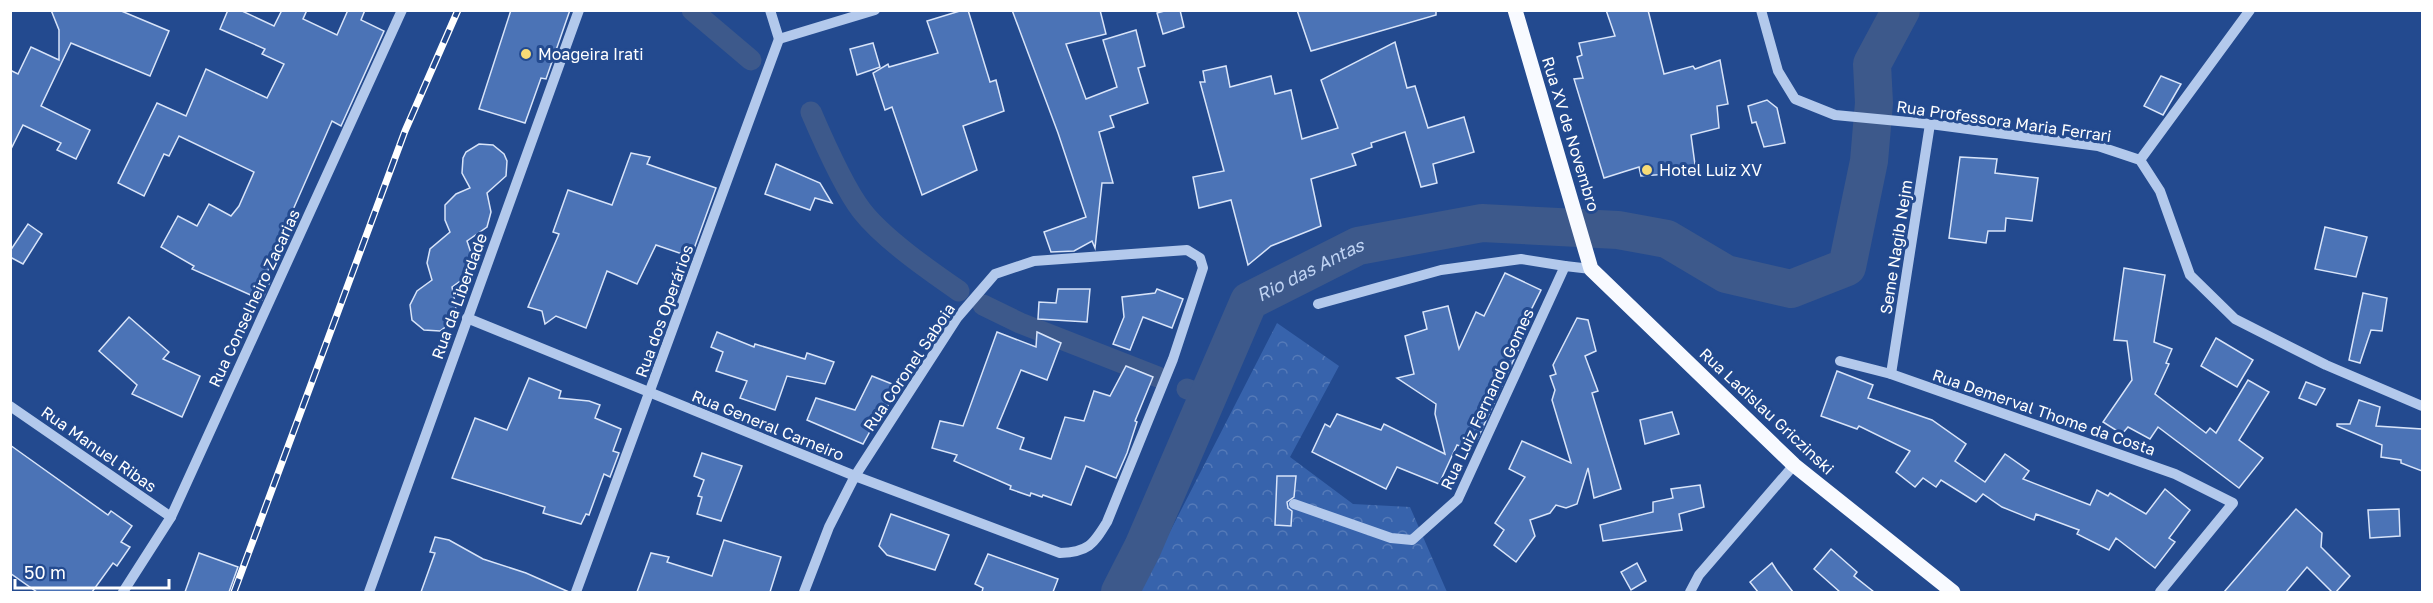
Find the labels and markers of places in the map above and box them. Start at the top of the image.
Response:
place label: Moageira Irati [538,44,644,64]
marker: Moageira Irati [519,47,533,61]
place label: Hotel Luiz XV [1659,160,1762,180]
marker: Hotel Luiz XV [1640,163,1654,177]

